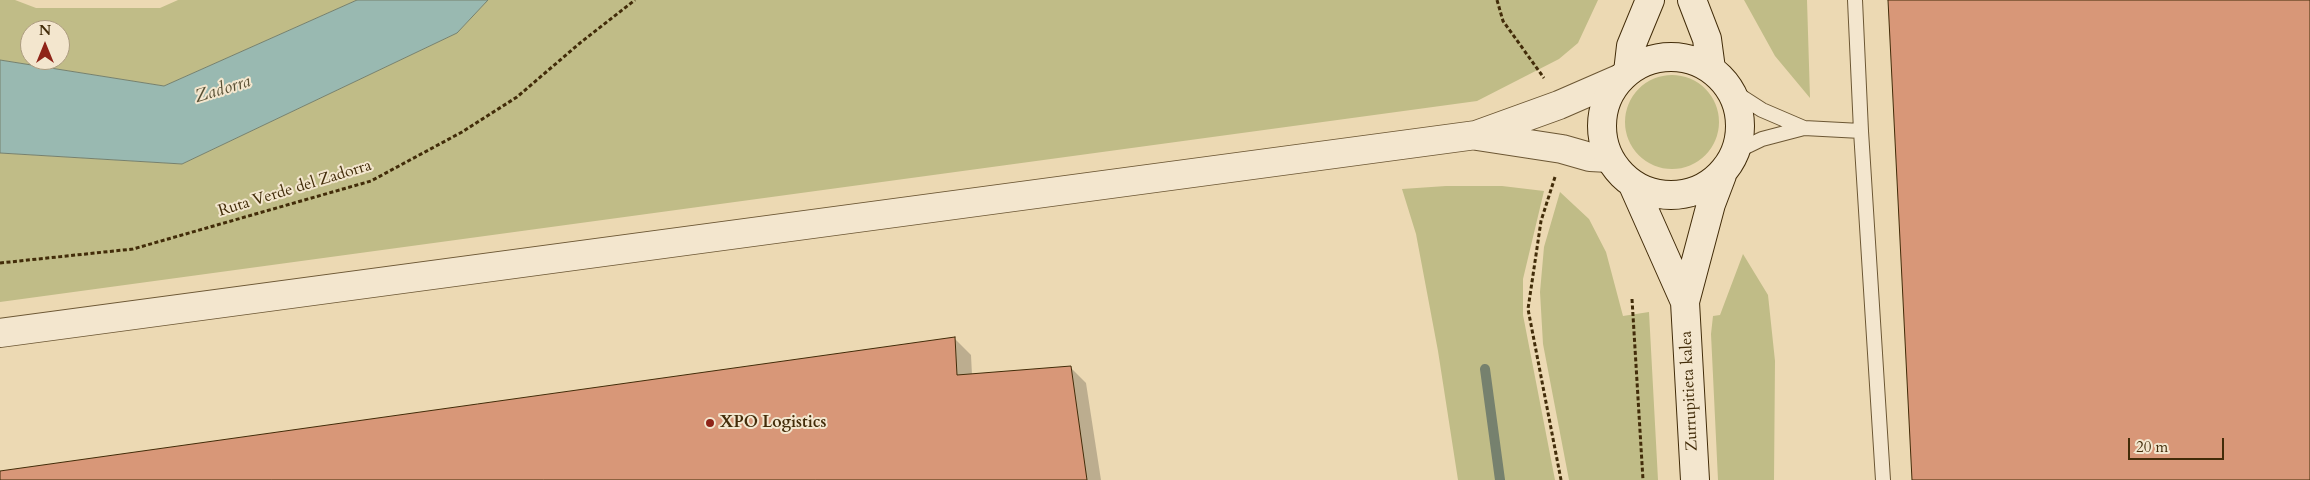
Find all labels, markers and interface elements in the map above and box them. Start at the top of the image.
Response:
north arrow [20,20,70,70]
text: N [39,21,51,40]
water label: Zadorra [192,71,254,109]
street label: Ruta Verde del Zadorra [216,157,374,221]
street label: Zurrupitieta kalea [1677,330,1703,452]
place label: XPO Logistics [720,413,826,433]
marker: XPO Logistics [704,417,716,429]
scale bar [2130,428,2226,460]
text: 20 m [2136,437,2168,457]

